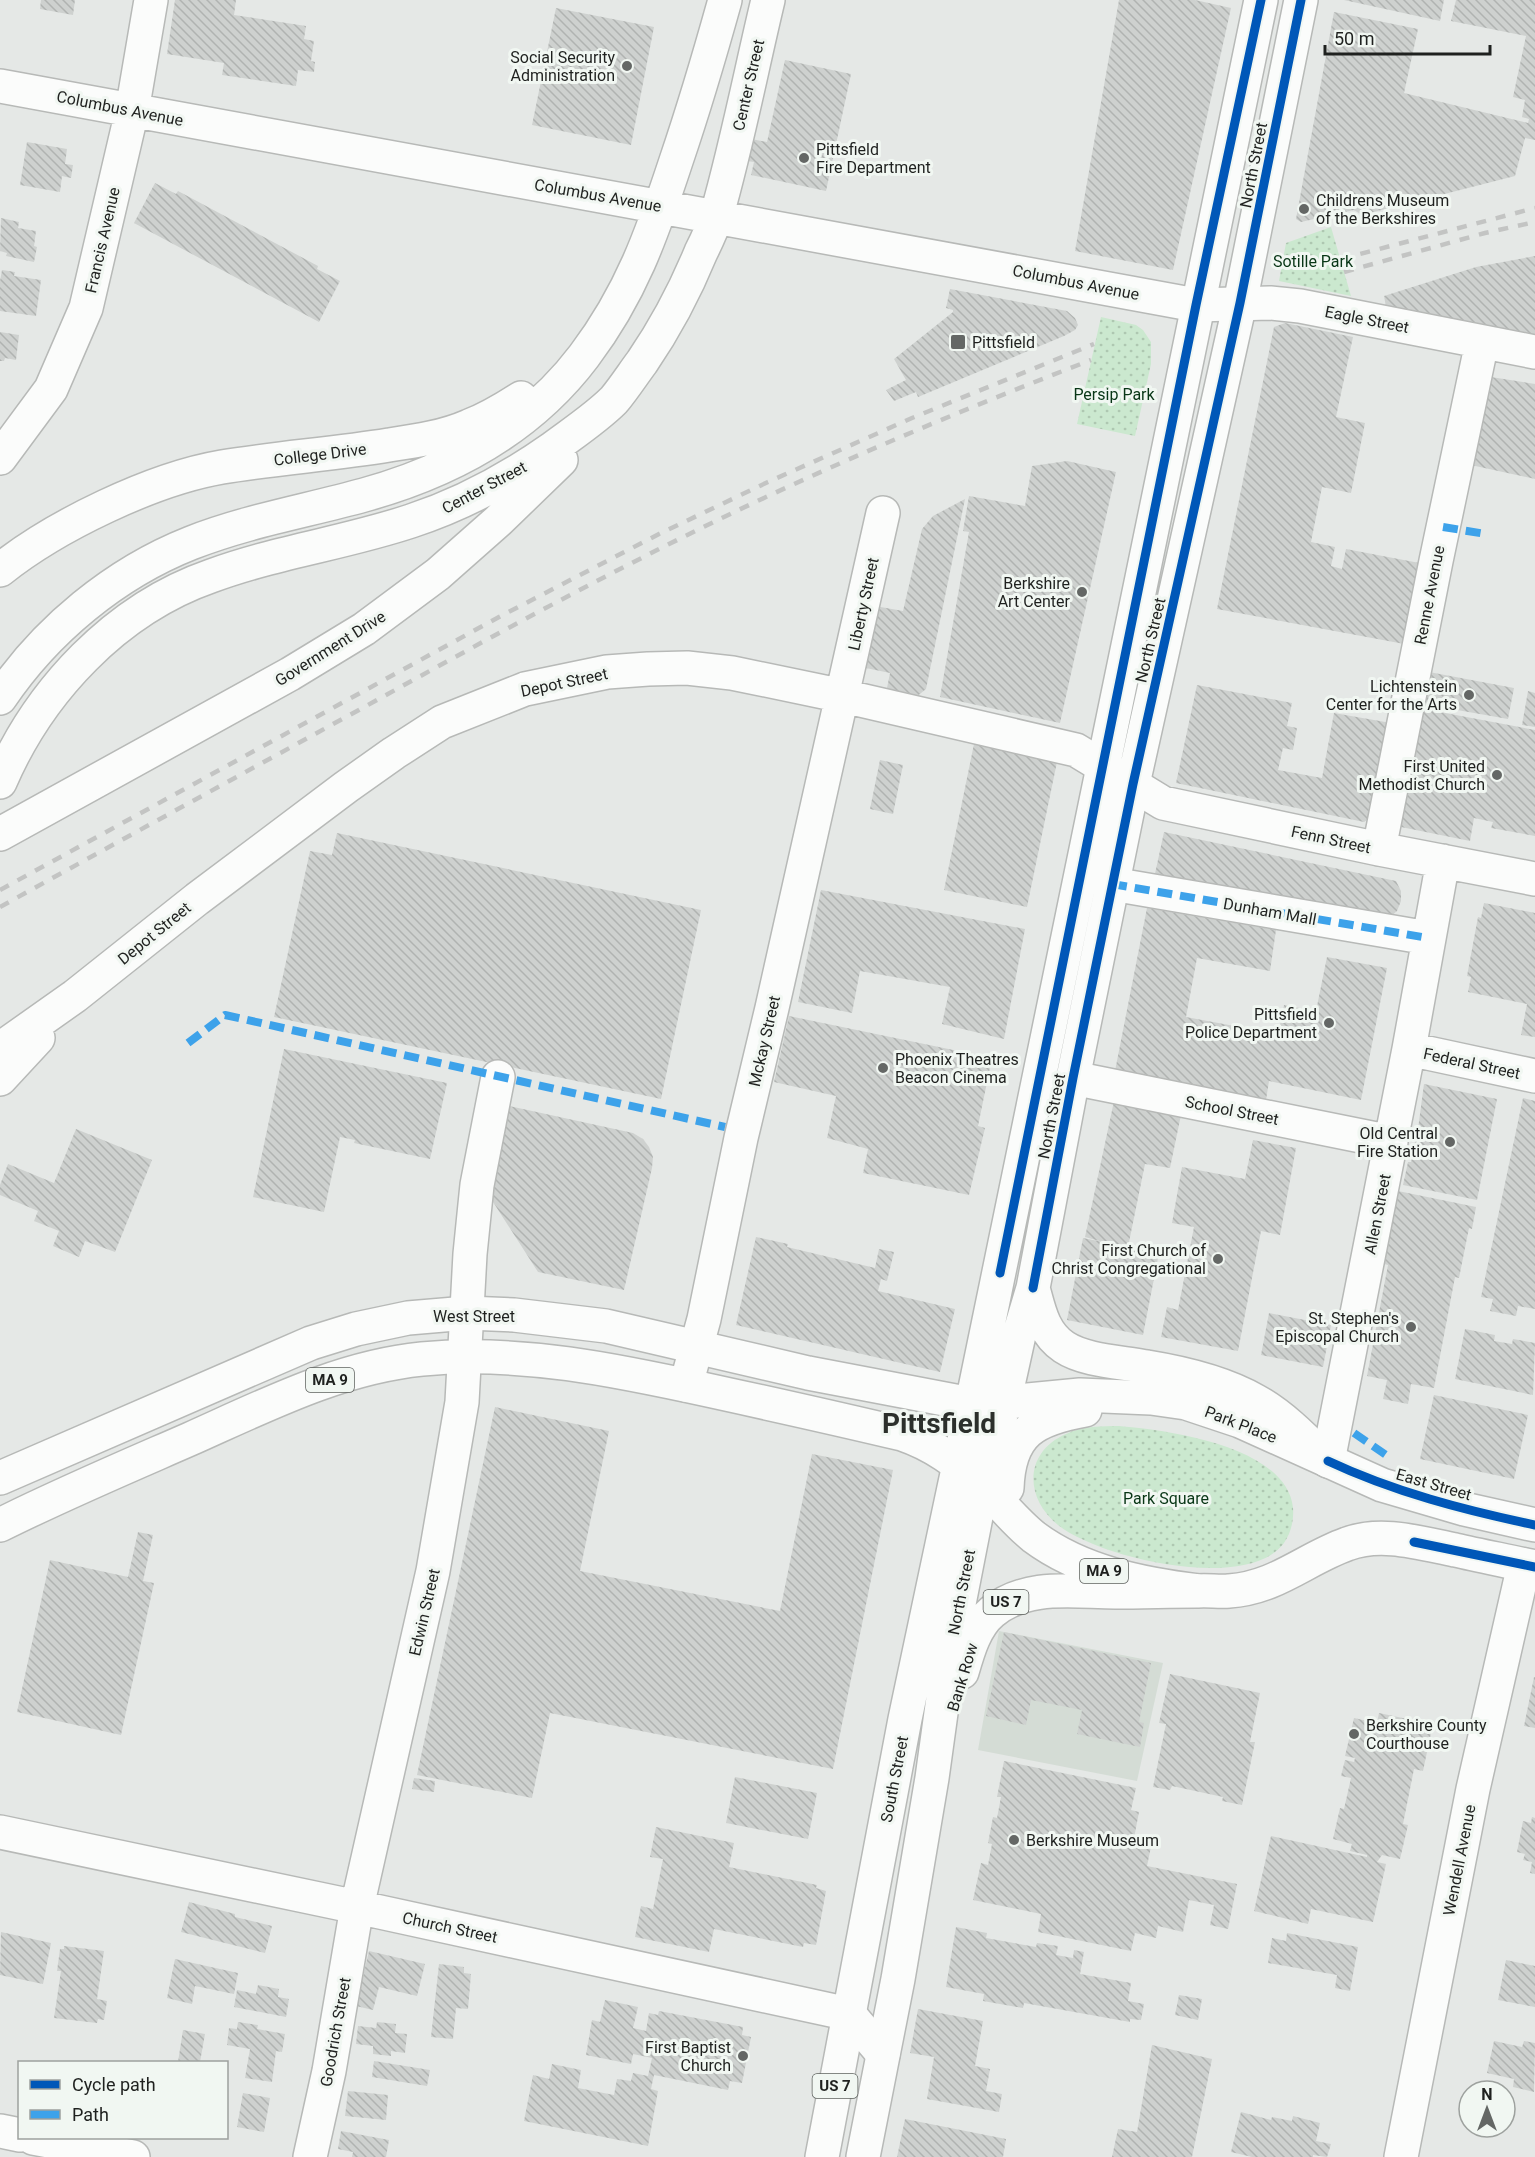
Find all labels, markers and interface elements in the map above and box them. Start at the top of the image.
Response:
scale bar [1325,18,1490,56]
text: 50 m [1334,28,1374,49]
street label: Center Street [729,38,768,133]
place label: Social Security Administration [510,48,615,85]
marker: Social Security Administration [620,59,634,73]
street label: Columbus Avenue [55,87,185,130]
street label: North Street [1236,121,1271,209]
place label: Pittsfield Fire Department [816,140,931,177]
marker: Pittsfield Fire Department [797,151,811,165]
street label: Columbus Avenue [533,175,663,216]
street label: Francis Avenue [81,185,124,295]
place label: Childrens Museum of the Berkshires [1316,191,1449,228]
marker: Childrens Museum of the Berkshires [1297,202,1311,216]
park label: Sotille Park [1273,252,1354,271]
street label: Columbus Avenue [1011,261,1141,304]
street label: Eagle Street [1323,302,1411,337]
marker: Pittsfield [949,333,967,351]
place label: Pittsfield [972,333,1035,352]
park label: Persip Park [1073,385,1156,404]
street label: College Drive [273,439,367,470]
street label: Center Street [439,457,530,518]
street label: Renne Avenue [1411,544,1448,646]
street label: Liberty Street [844,556,883,652]
place label: Berkshire Art Center [998,574,1071,611]
marker: Berkshire Art Center [1075,585,1089,599]
street label: North Street [1131,596,1169,684]
street label: Government Drive [271,607,389,690]
street label: Depot Street [519,664,609,701]
place label: Lichtenstein Center for the Arts [1326,677,1457,714]
marker: Lichtenstein Center for the Arts [1462,688,1476,702]
place label: First United Methodist Church [1358,757,1485,794]
marker: First United Methodist Church [1490,768,1504,782]
street label: Fenn Street [1289,822,1372,857]
street label: Dunham Mall [1222,894,1318,929]
street label: Depot Street [114,898,195,969]
street label: Mckay Street [745,994,784,1088]
place label: Pittsfield Police Department [1185,1005,1317,1042]
marker: Pittsfield Police Department [1322,1016,1336,1030]
street label: Federal Street [1422,1044,1522,1083]
place label: Phoenix Theatres Beacon Cinema [895,1050,1019,1087]
marker: Phoenix Theatres Beacon Cinema [876,1061,890,1075]
street label: North Street [1034,1072,1069,1160]
street label: School Street [1183,1092,1280,1129]
place label: Old Central Fire Station [1357,1124,1438,1161]
marker: Old Central Fire Station [1443,1135,1457,1149]
street label: Allen Street [1360,1172,1395,1256]
place label: First Church of Christ Congregational [1052,1241,1206,1278]
marker: First Church of Christ Congregational [1211,1252,1225,1266]
street label: West Street [433,1307,515,1326]
place label: St. Stephen's Episcopal Church [1275,1309,1399,1346]
marker: St. Stephen's Episcopal Church [1404,1320,1418,1334]
road number: MA 9 [306,1368,354,1392]
street label: Park Place [1202,1402,1280,1447]
district label: Pittsfield [882,1407,996,1440]
street label: East Street [1394,1465,1474,1504]
park label: Park Square [1123,1489,1209,1508]
street label: North Street [944,1548,979,1636]
road number: MA 9 [1080,1559,1128,1583]
street label: Edwin Street [405,1567,444,1658]
road number: US 7 [984,1590,1028,1614]
street label: Bank Row [943,1641,982,1714]
place label: Berkshire County Courthouse [1366,1716,1487,1753]
marker: Berkshire County Courthouse [1347,1727,1361,1741]
street label: South Street [877,1734,912,1824]
street label: Wendell Avenue [1439,1803,1480,1917]
place label: Berkshire Museum [1026,1831,1159,1850]
marker: Berkshire Museum [1007,1833,1021,1847]
street label: Church Street [401,1908,499,1947]
street label: Goodrich Street [317,1976,354,2088]
place label: First Baptist Church [645,2038,731,2075]
marker: First Baptist Church [736,2049,750,2063]
legend [18,2061,228,2139]
text: Cycle path [72,2074,156,2095]
road number: US 7 [812,2074,858,2098]
north arrow [1457,2079,1517,2139]
text: N [1481,2085,1493,2104]
text: Path [72,2104,109,2125]

